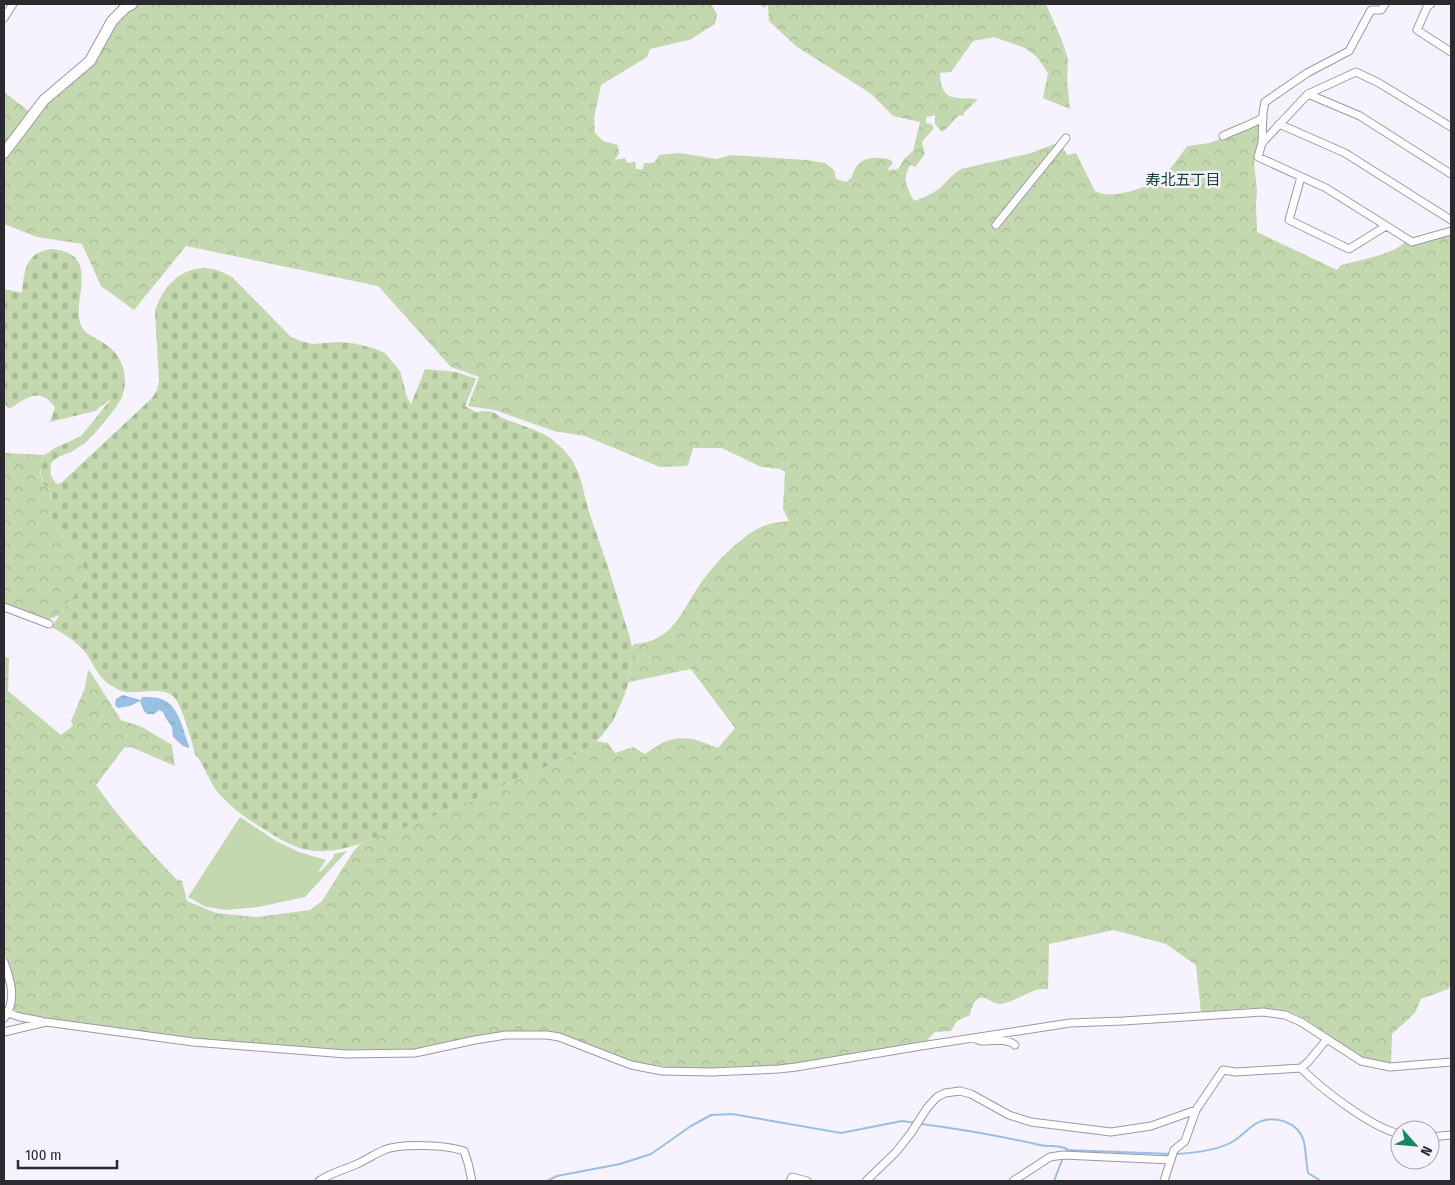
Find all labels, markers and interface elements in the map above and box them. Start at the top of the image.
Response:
district label: 寿北五丁目 [1145,171,1221,189]
north arrow [1390,1120,1440,1170]
scale bar [18,1138,116,1170]
text: N [1417,1143,1436,1158]
text: 100 m [25,1146,62,1164]

